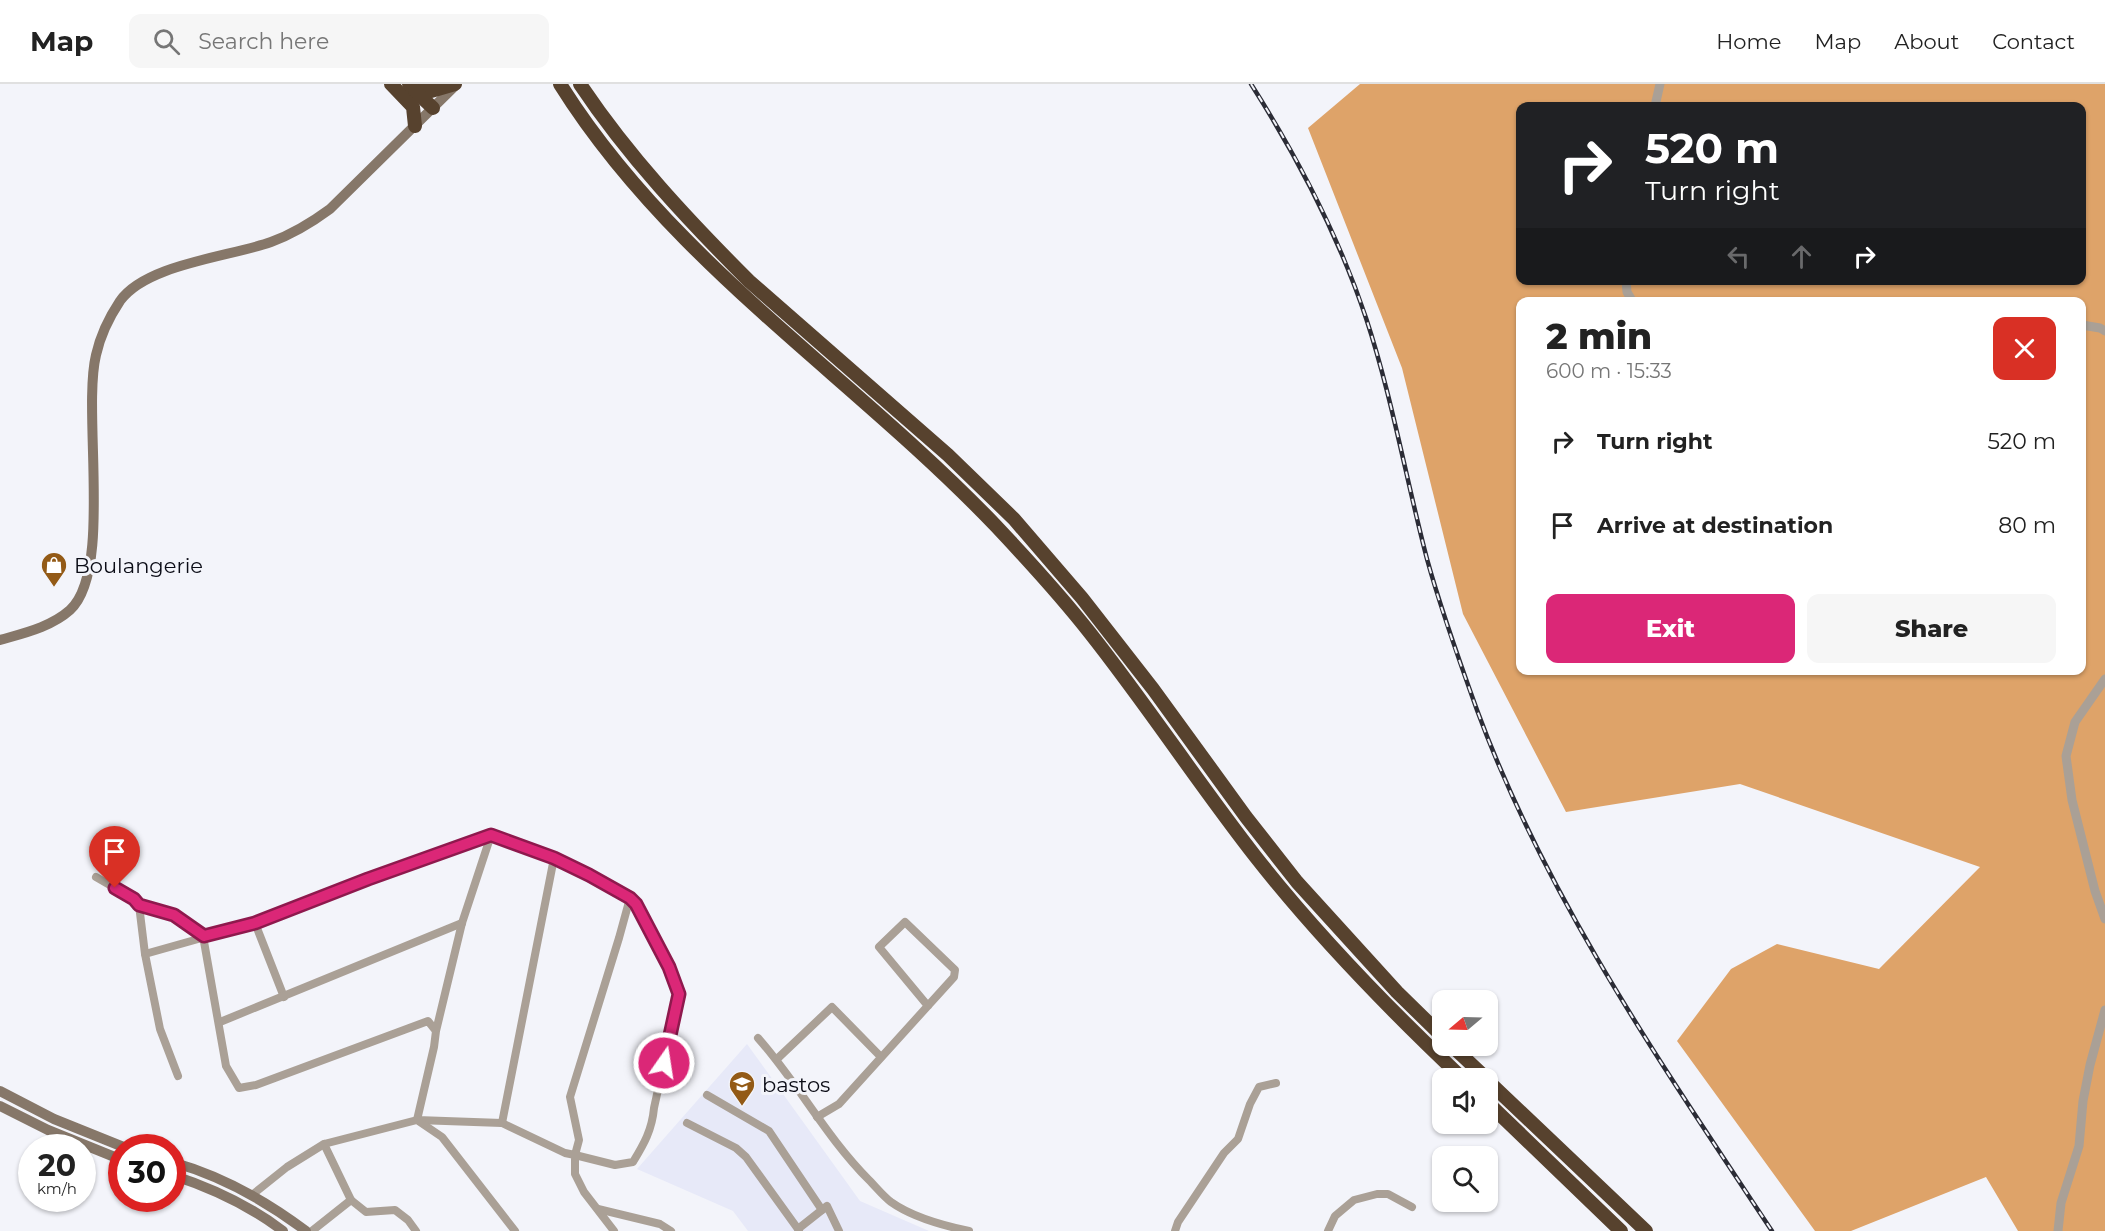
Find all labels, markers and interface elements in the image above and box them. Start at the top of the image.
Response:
search box [129,14,549,68]
text: Map [30,24,93,58]
icon: search [150,25,183,58]
text: Search here [198,28,329,55]
text: Home [1716,29,1781,54]
text: Map [1814,29,1861,54]
text: About [1894,29,1959,54]
text: Contact [1992,29,2075,54]
text: 520 m [1645,122,1779,174]
icon: right [1546,126,1624,204]
text: Turn right [1645,174,1780,207]
icon: left [1722,240,1755,273]
icon: ahead [1785,240,1818,273]
icon: right [1848,240,1881,273]
text: 2 min [1546,314,1652,358]
button: close [1993,317,2056,380]
text: 600 m · 15:33 [1546,359,1672,383]
icon: right [1546,425,1579,458]
text: Turn right [1597,428,1712,455]
text: 520 m [1988,428,2056,455]
icon: arrive [1546,509,1579,542]
text: Arrive at destination [1597,512,1833,539]
text: 80 m [1998,512,2056,539]
shop icon: Boulangerie [39,550,69,588]
place label: Boulangerie [74,553,203,578]
button: Exit [1546,594,1795,663]
button: Share [1807,594,2056,663]
pin [89,826,140,888]
icon: arrive [98,835,131,868]
north arrow [1432,990,1498,1056]
map controls [1432,990,1498,1212]
position arrow [632,1031,696,1095]
button: sound [1432,1068,1498,1134]
school or university icon: bastos [727,1069,757,1107]
place label: bastos [762,1072,830,1097]
speed limit sign: 30 [108,1134,186,1212]
button: search [1432,1146,1498,1212]
text: 20 [38,1147,76,1184]
text: km/h [37,1179,77,1198]

